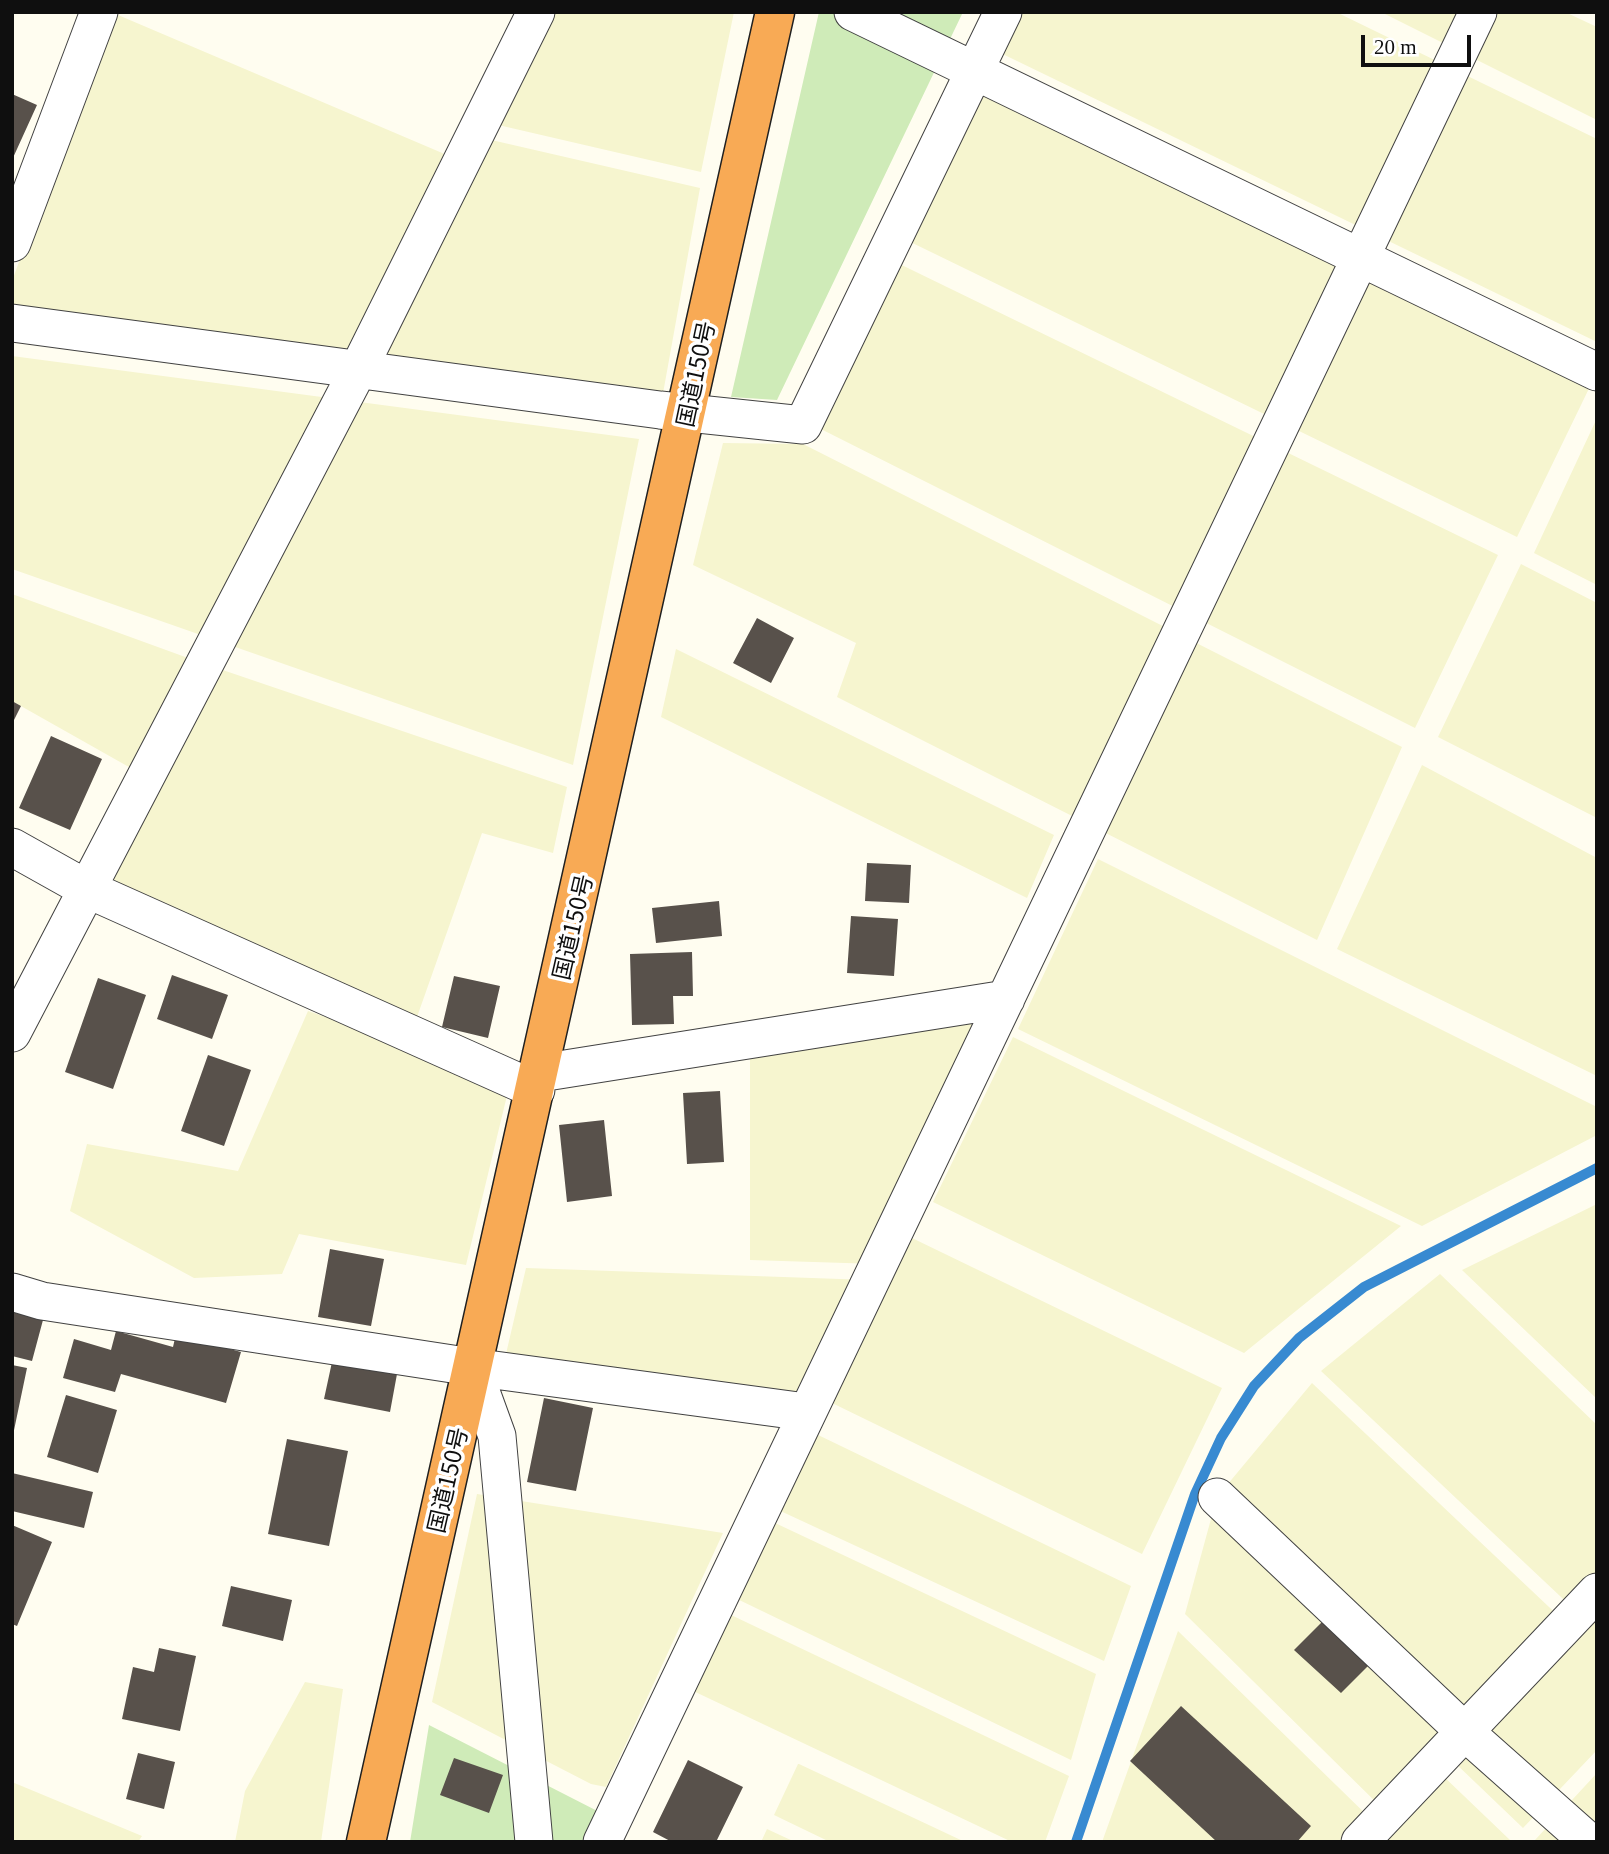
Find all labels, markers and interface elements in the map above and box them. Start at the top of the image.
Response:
scale bar [1364,21,1474,65]
text: 20 m [1374,35,1417,59]
street label: 国道150号 [670,319,720,429]
street label: 国道150号 [546,872,598,982]
street label: 国道150号 [421,1425,473,1535]

